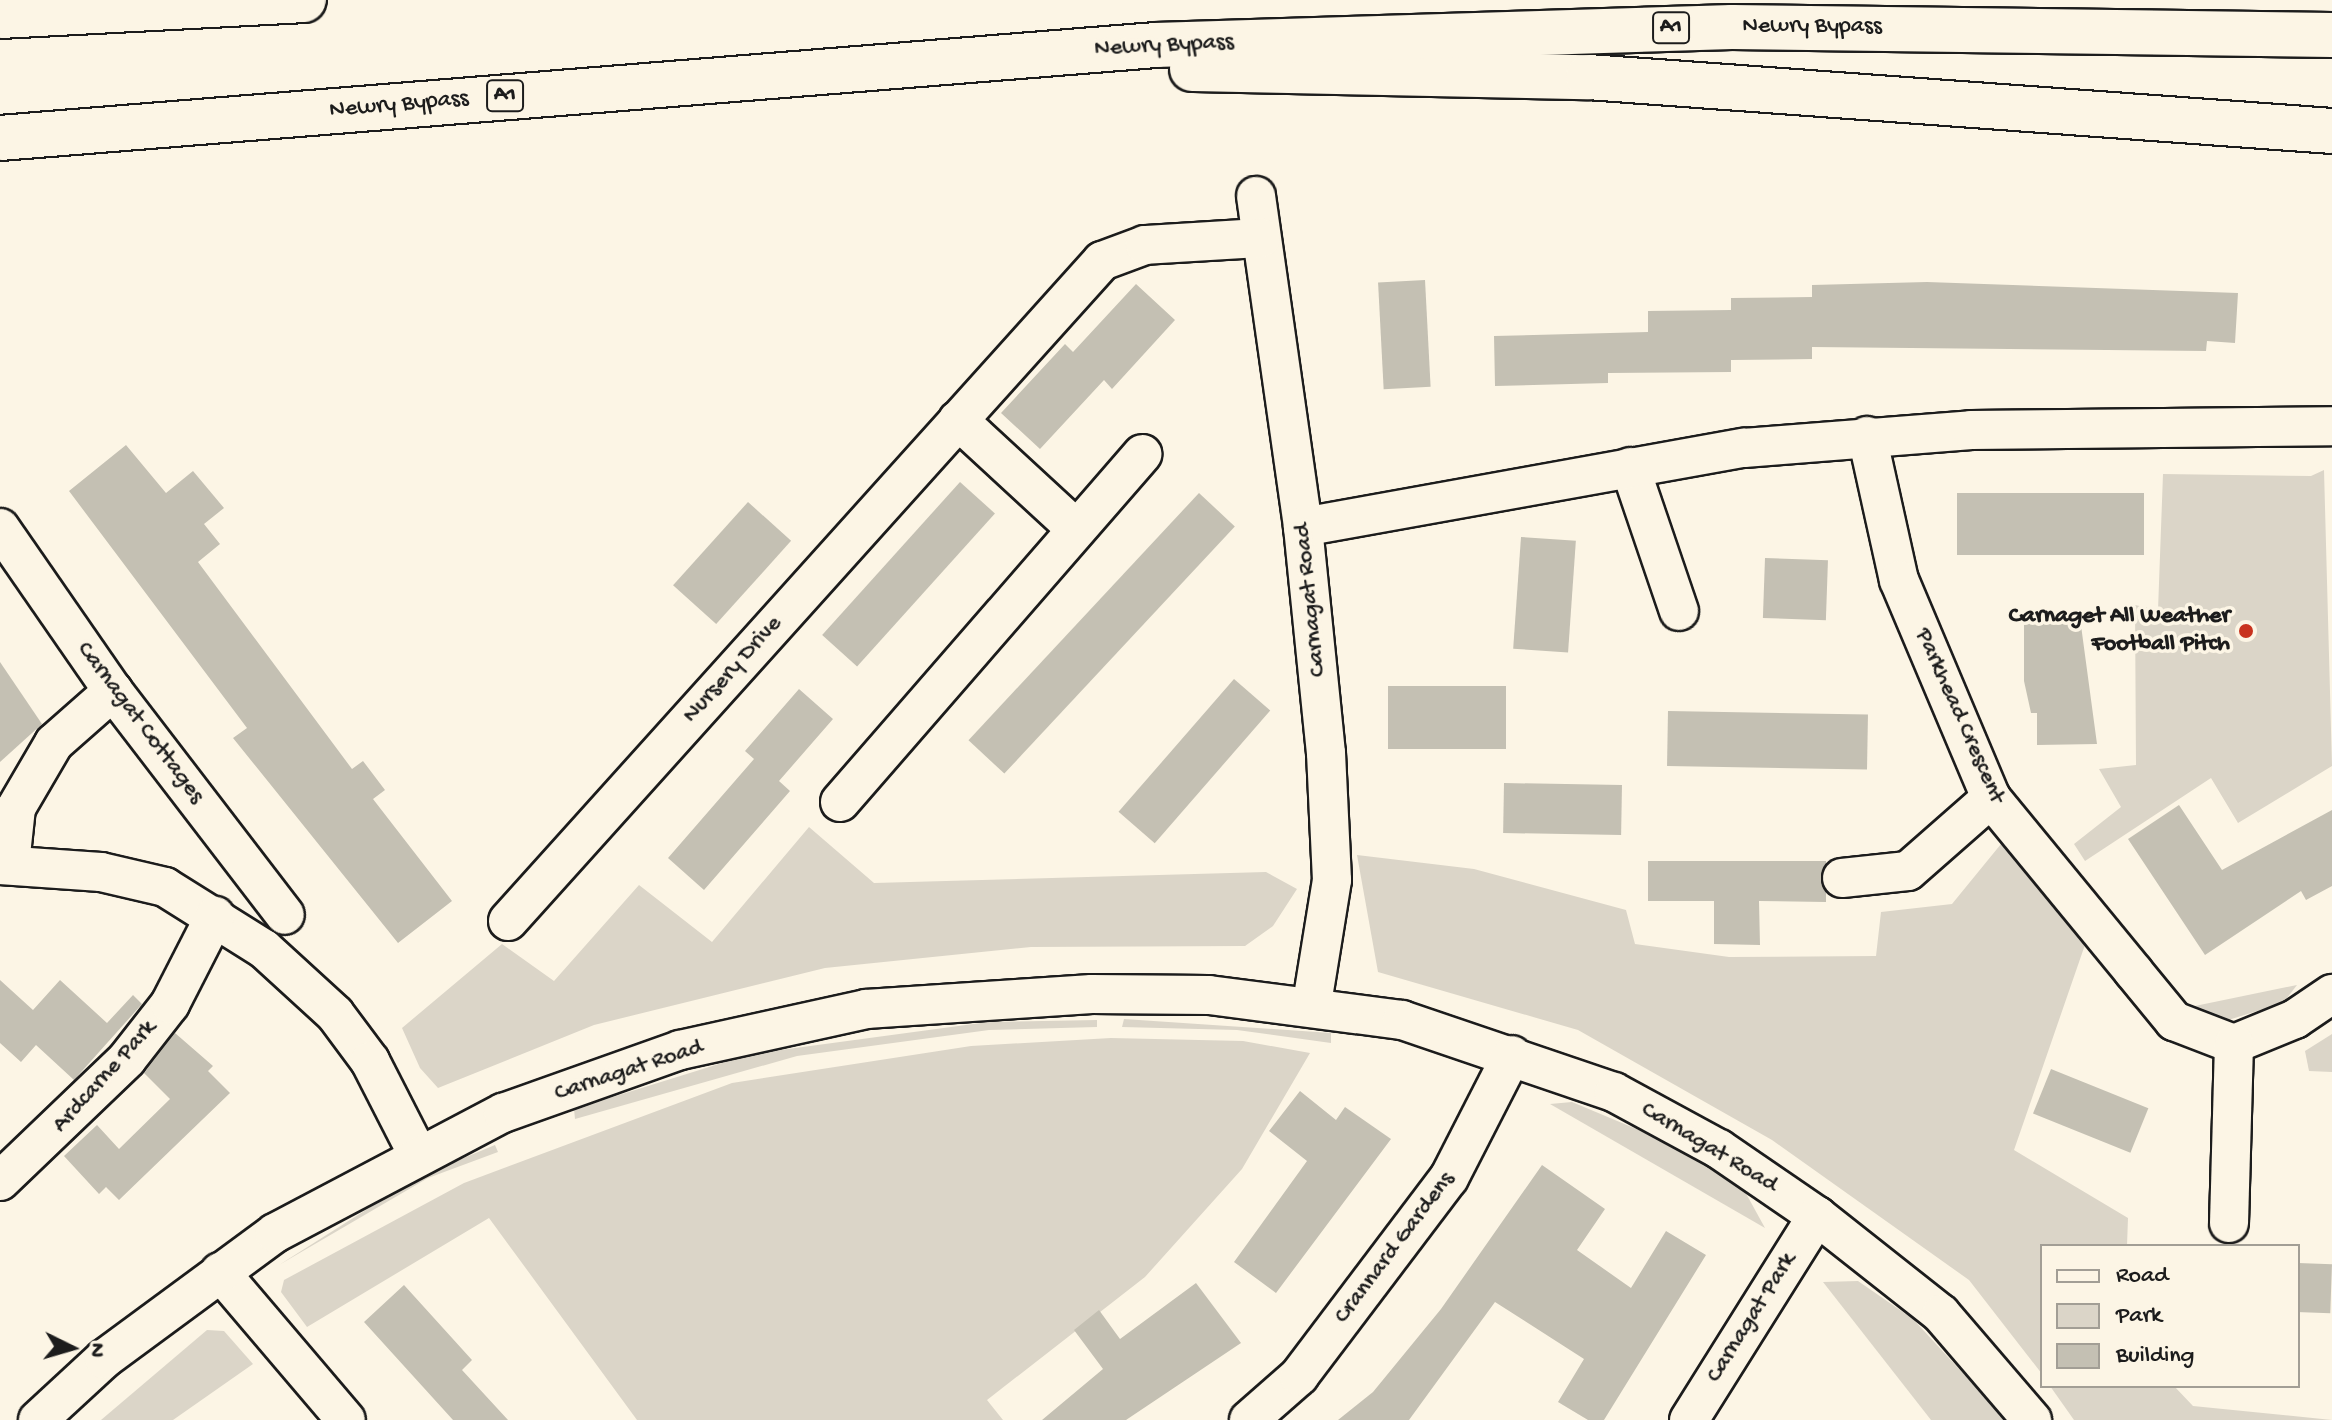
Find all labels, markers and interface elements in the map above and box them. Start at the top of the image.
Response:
road number: A1 [1651,10,1691,46]
street label: Newry Bypass [1742,13,1882,41]
street label: Newry Bypass [1094,28,1234,64]
road number: A1 [485,78,525,114]
street label: Newry Bypass [328,85,470,125]
street label: Carnagat Road [1289,522,1333,678]
place label: Carnaget All Weather Football Pitch [2009,603,2230,659]
street label: Nursery Drive [677,610,789,730]
marker: Carnaget All Weather Football Pitch [2237,622,2255,640]
street label: Parkhead Crescent [1907,624,2011,808]
street label: Carnagat Cottages [70,636,210,810]
street label: Ardcarne Park [47,1015,163,1139]
street label: Carnagat Road [551,1033,707,1109]
street label: Carnagat Road [1635,1096,1783,1200]
street label: Crannard Gardens [1328,1166,1462,1330]
legend [2040,1244,2300,1388]
street label: Carnagat Park [1701,1248,1803,1388]
text: Road [2116,1262,2168,1291]
text: Park [2116,1302,2162,1331]
north arrow [32,1308,112,1388]
text: N [82,1342,109,1358]
text: Building [2116,1342,2194,1371]

